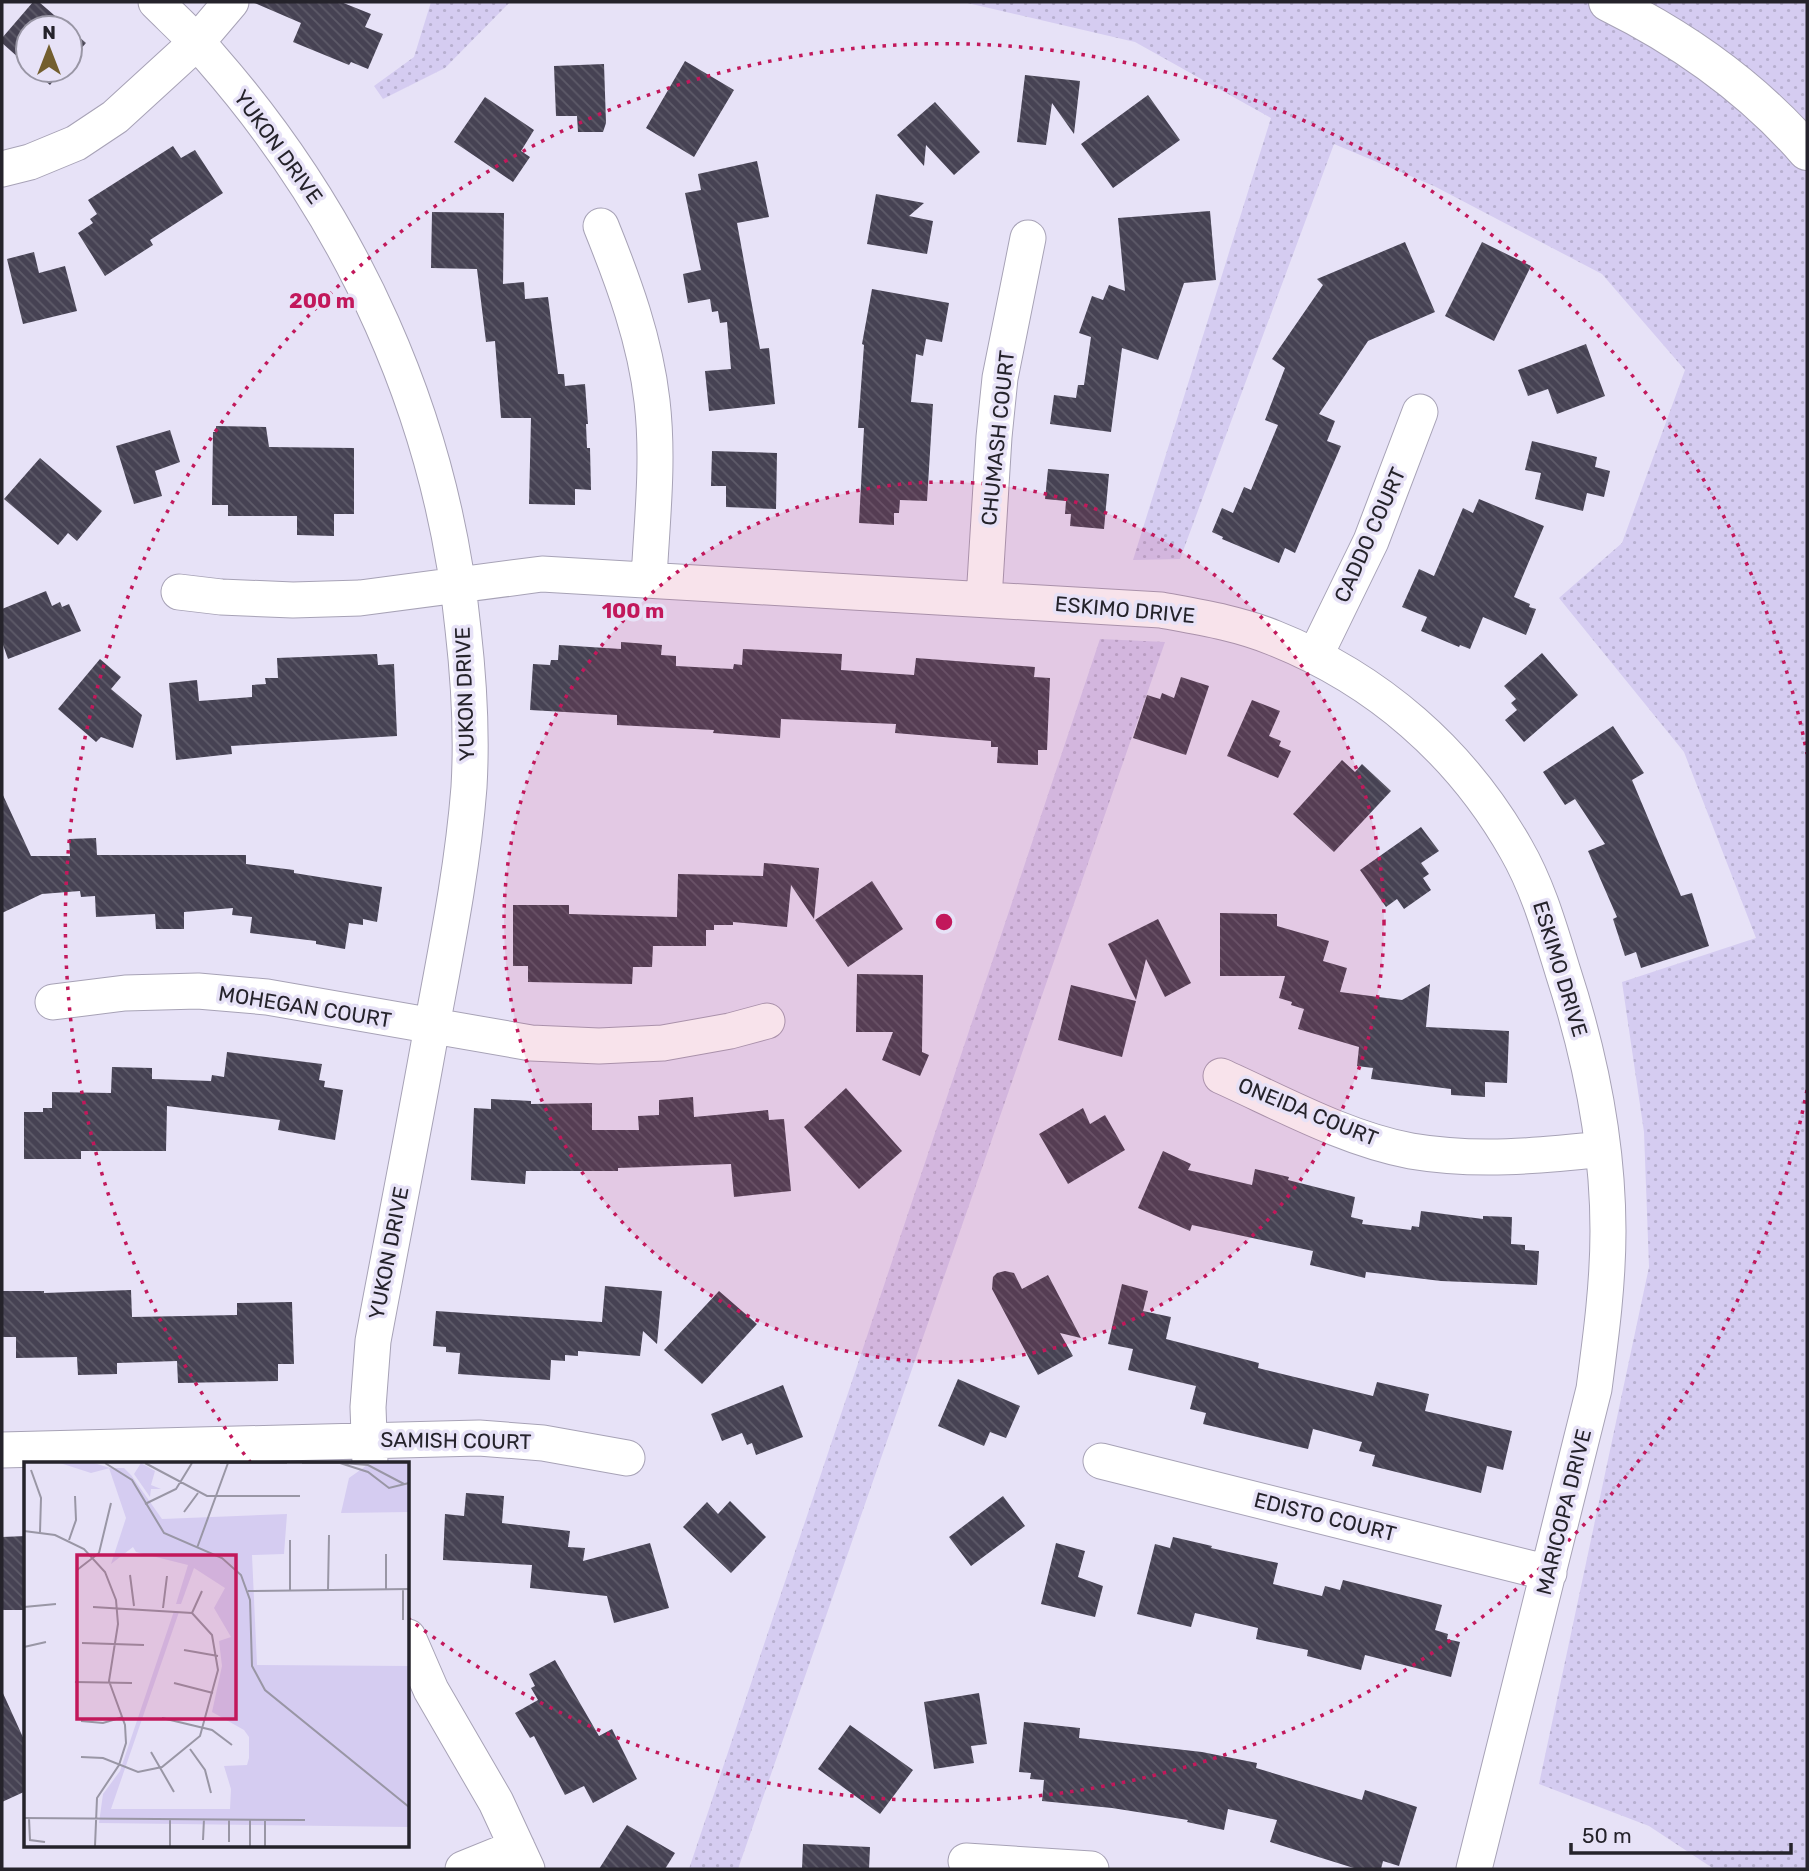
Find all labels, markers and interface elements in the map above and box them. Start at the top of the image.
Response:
north arrow [14,14,84,84]
text: N [42,21,56,44]
street label: YUKON DRIVE [229,85,328,208]
text: 200 m [289,288,355,313]
street label: CHUMASH COURT [976,349,1019,527]
street label: CADDO COURT [1329,464,1410,606]
street label: ESKIMO DRIVE [1054,591,1196,628]
text: 100 m [602,598,664,623]
street label: YUKON DRIVE [450,626,479,762]
street label: ESKIMO DRIVE [1528,898,1593,1040]
centre of rings [932,910,956,934]
street label: MOHEGAN COURT [217,980,393,1033]
street label: ONEIDA COURT [1235,1072,1382,1151]
street label: YUKON DRIVE [363,1184,414,1321]
street label: MARICOPA DRIVE [1531,1426,1596,1597]
street label: SAMISH COURT [380,1427,532,1454]
inset map [24,1462,410,1846]
street label: EDISTO COURT [1251,1487,1399,1546]
scale bar [1571,1812,1792,1856]
text: 50 m [1582,1823,1632,1848]

